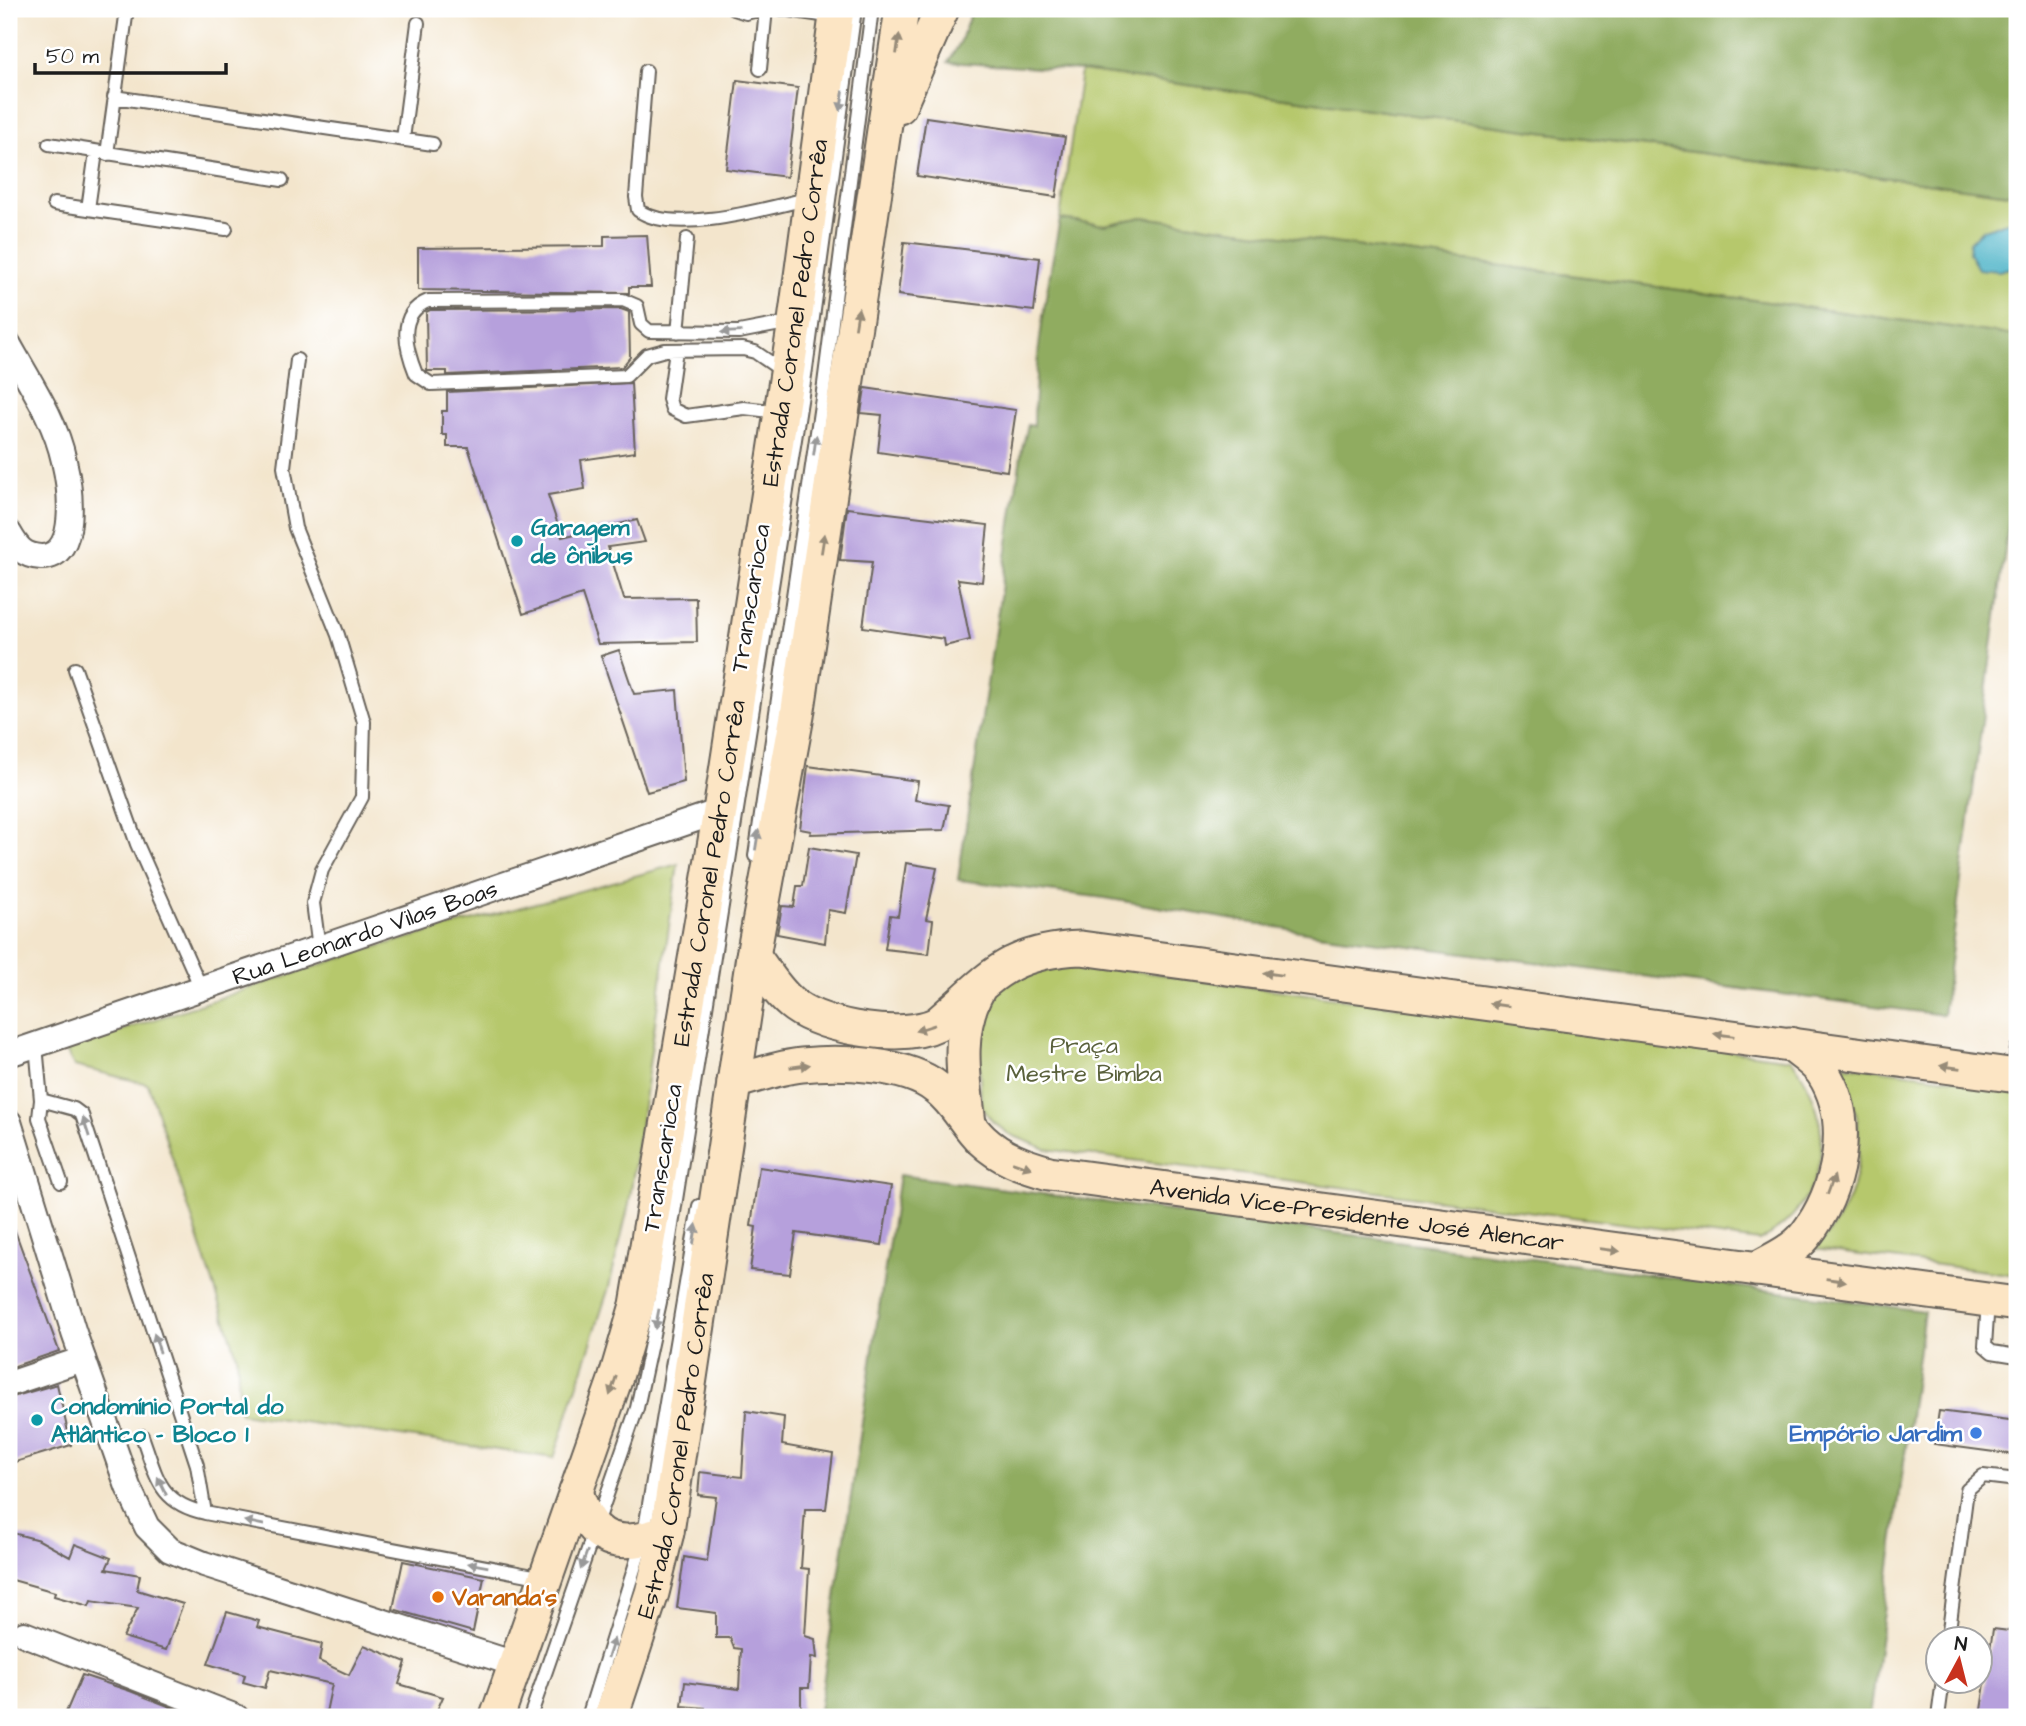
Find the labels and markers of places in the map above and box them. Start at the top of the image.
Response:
place label: Garagem de ônibus [530,511,633,573]
marker: Garagem de ônibus [509,533,525,549]
place label: Condomínio Portal do Atlântico - Bloco 1 [51,1390,284,1452]
marker: Condomínio Portal do Atlântico - Bloco 1 [29,1412,45,1428]
place label: Empório Jardim [1790,1417,1962,1451]
marker: Empório Jardim [1968,1425,1984,1441]
place label: Varanda's [451,1581,557,1615]
marker: Varanda's [430,1589,446,1605]

